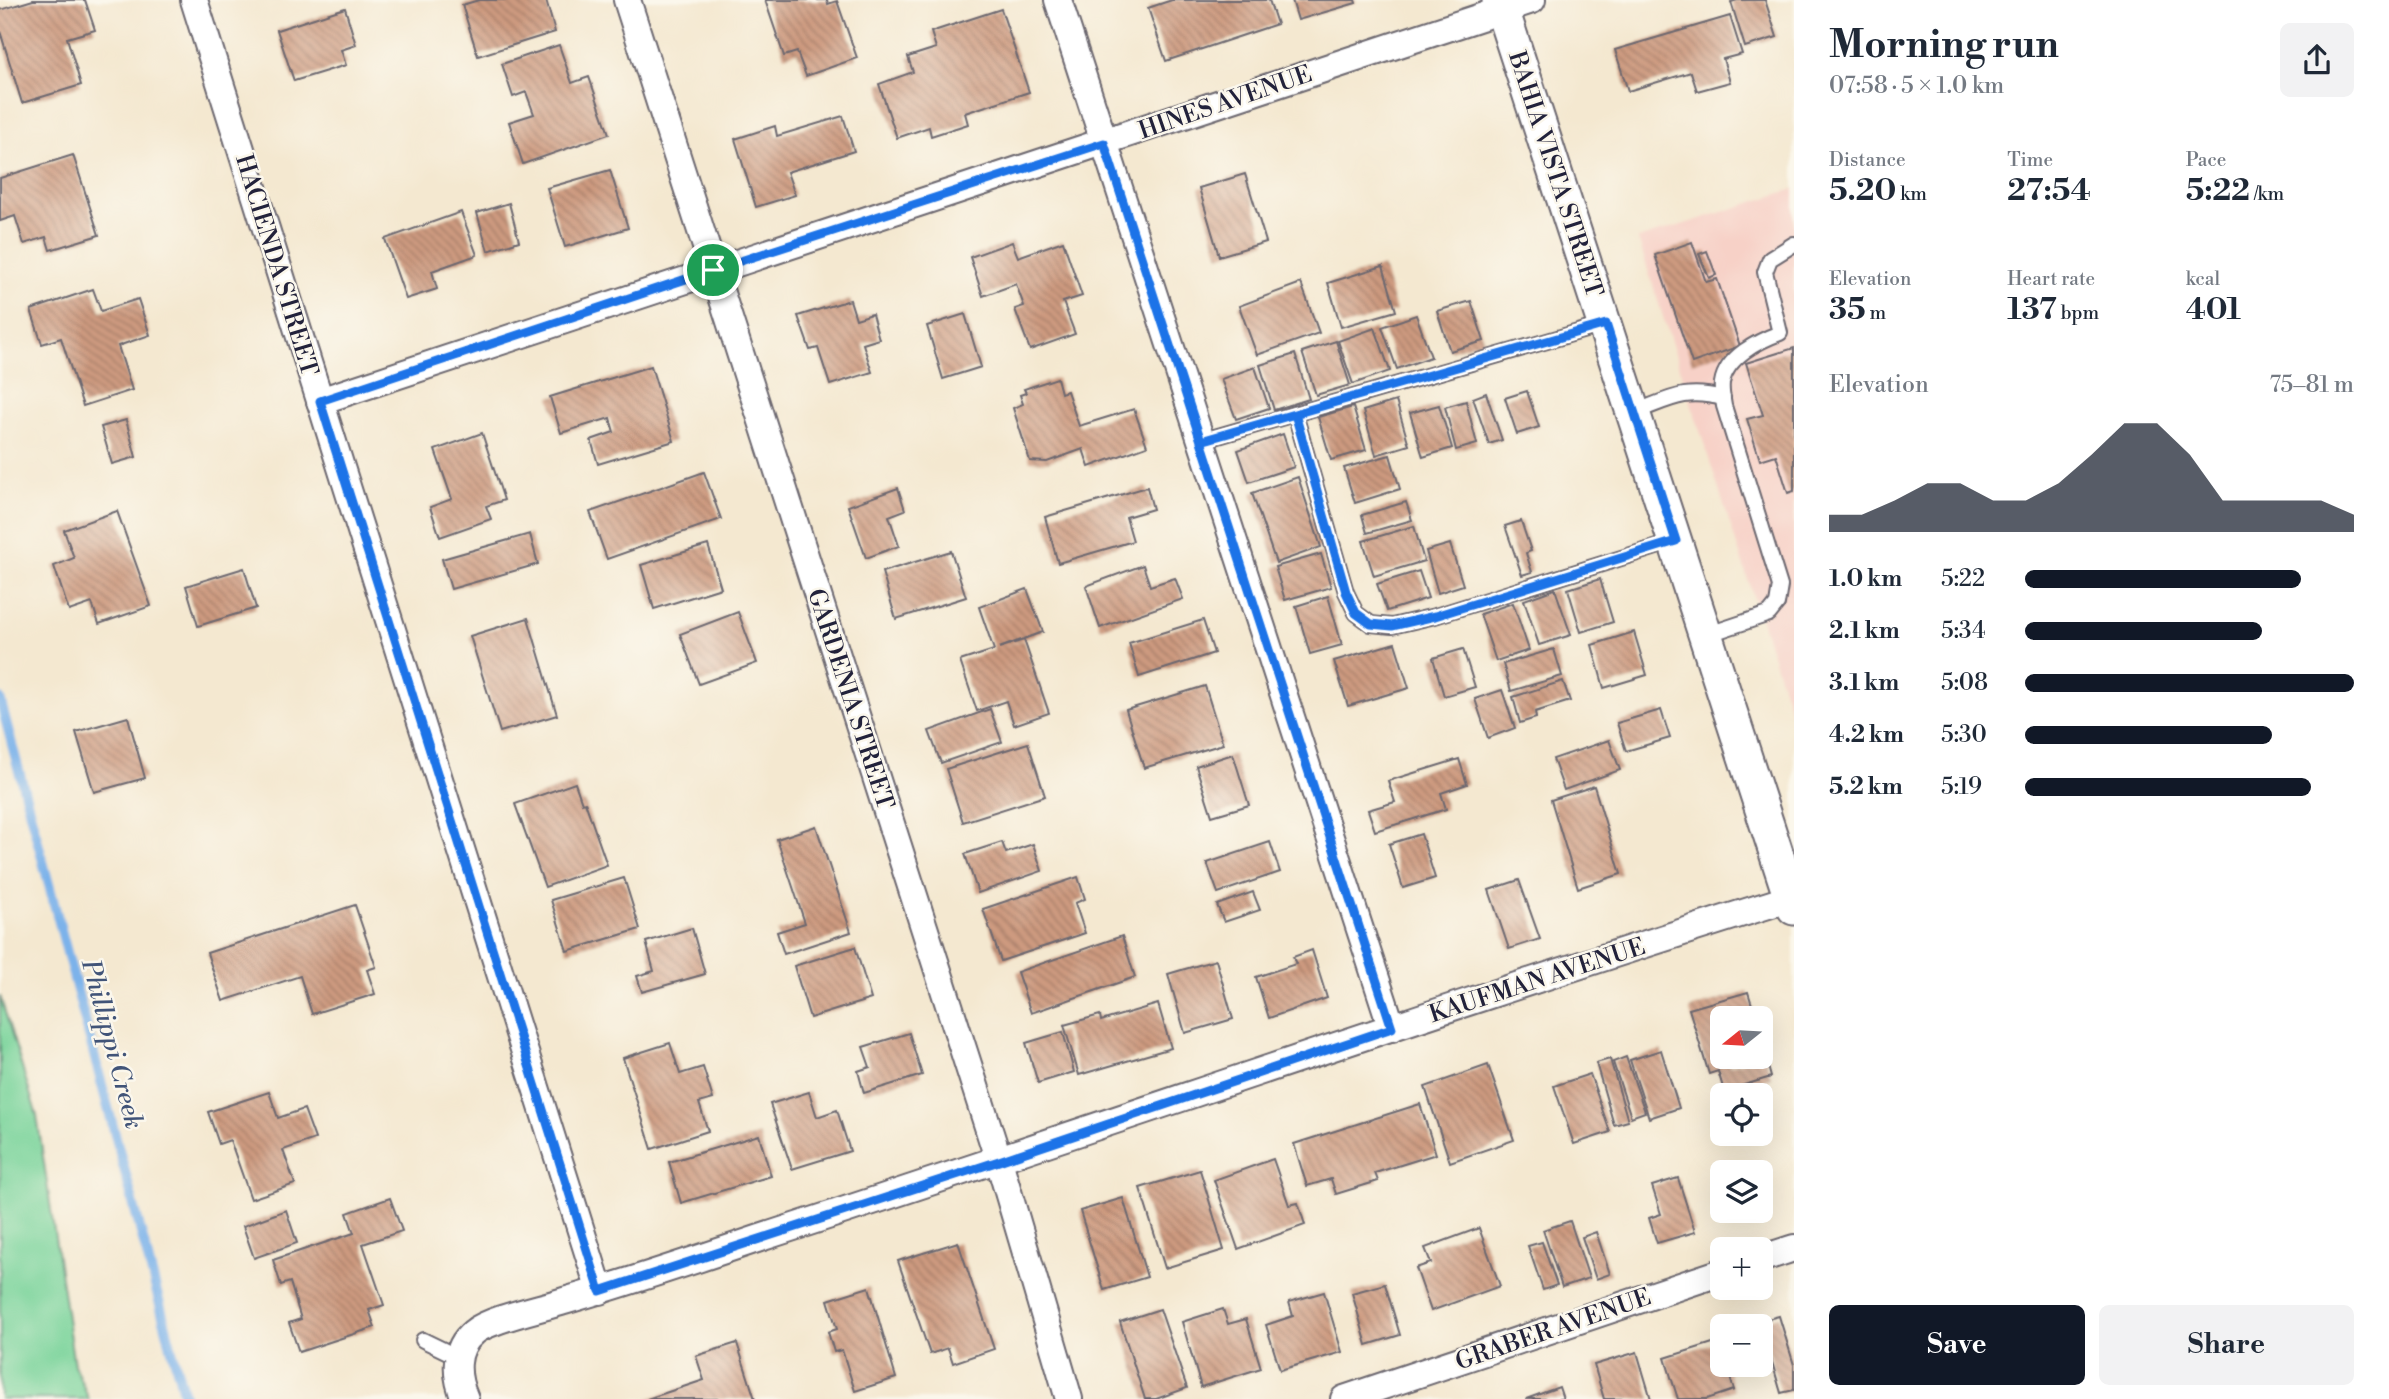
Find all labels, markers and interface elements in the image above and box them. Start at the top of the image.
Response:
text: Morning run [1829,22,2059,69]
button: share [2280,23,2354,97]
street label: BAHIA VISTA STREET [1501,47,1609,301]
street label: HINES AVENUE [1135,59,1316,147]
text: 07:58 · 5 × 1.0 km [1829,72,2004,100]
text: Distance [1829,148,1906,172]
text: Time [2007,148,2053,172]
text: Pace [2186,148,2226,172]
street label: HACIENDA STREET [228,151,324,380]
text: 5.20 [1829,172,1896,210]
text: 27:54 [2007,172,2091,210]
text: 5:22 [2186,172,2250,210]
text: km [1896,182,1927,206]
text: /km [2250,182,2284,206]
pin [683,240,743,300]
icon: arrive [694,251,732,289]
text: Elevation [1829,267,1911,291]
text: Heart rate [2007,267,2095,291]
text: kcal [2186,267,2220,291]
text: 35 [1829,291,1866,329]
text: 137 [2007,291,2057,329]
text: 401 [2186,291,2241,329]
text: m [1866,301,1886,325]
text: bpm [2057,301,2099,325]
text: Elevation [1829,371,1929,399]
text: 75–81 m [2269,371,2354,399]
text: 1.0 km [1829,565,1902,593]
text: 5:22 [1941,565,1985,593]
street label: GARDENIA STREET [800,585,900,813]
text: 2.1 km [1829,617,1900,645]
text: 5:34 [1941,617,1986,645]
text: 3.1 km [1829,669,1899,697]
text: 5:08 [1941,669,1988,697]
text: 4.2 km [1829,721,1904,749]
text: 5:30 [1941,721,1987,749]
text: 5.2 km [1829,773,1903,801]
text: 5:19 [1941,773,1982,801]
street label: KAUFMAN AVENUE [1425,932,1649,1030]
water label: Phillippi Creek [74,955,150,1132]
north arrow [1710,1006,1773,1069]
map controls [1710,1006,1773,1377]
button: locate [1710,1083,1773,1146]
button: layers [1710,1160,1773,1223]
button: + [1710,1237,1773,1300]
street label: GRABER AVENUE [1452,1282,1655,1377]
button: Save [1829,1305,2085,1385]
button: Share [2099,1305,2354,1385]
button: − [1710,1314,1773,1377]

